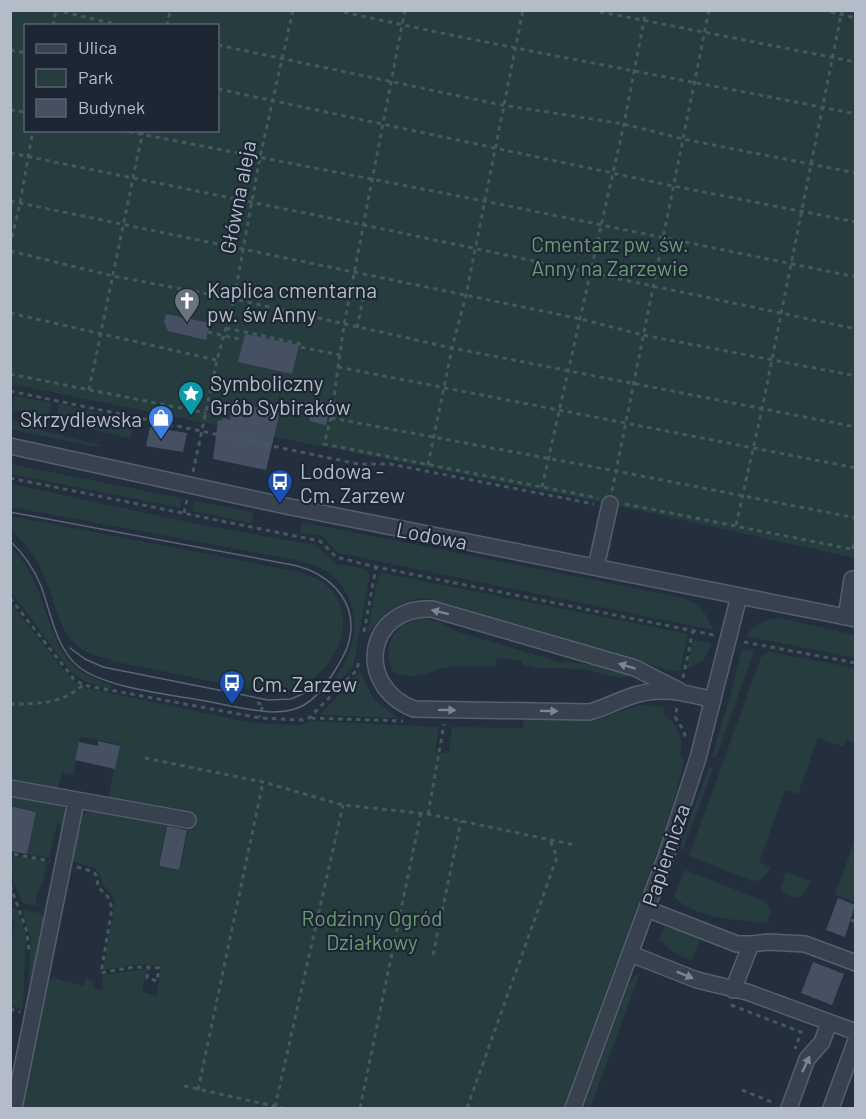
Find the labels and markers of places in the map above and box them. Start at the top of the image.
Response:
place label: Kaplica cmentarna pw. św Anny [207,277,377,326]
church icon: Kaplica cmentarna pw. św Anny [172,286,202,324]
place label: Symboliczny Grób Sybiraków [210,370,351,419]
place icon: Symboliczny Grób Sybiraków [176,379,206,417]
shop icon: Skrzydlewska [146,403,176,441]
place label: Skrzydlewska [20,406,142,431]
place label: Lodowa - Cm. Zarzew [300,458,405,507]
bus stop icon: Lodowa - Cm. Zarzew [265,467,295,505]
bus stop icon: Cm. Zarzew [217,668,247,706]
place label: Cm. Zarzew [252,671,357,696]

